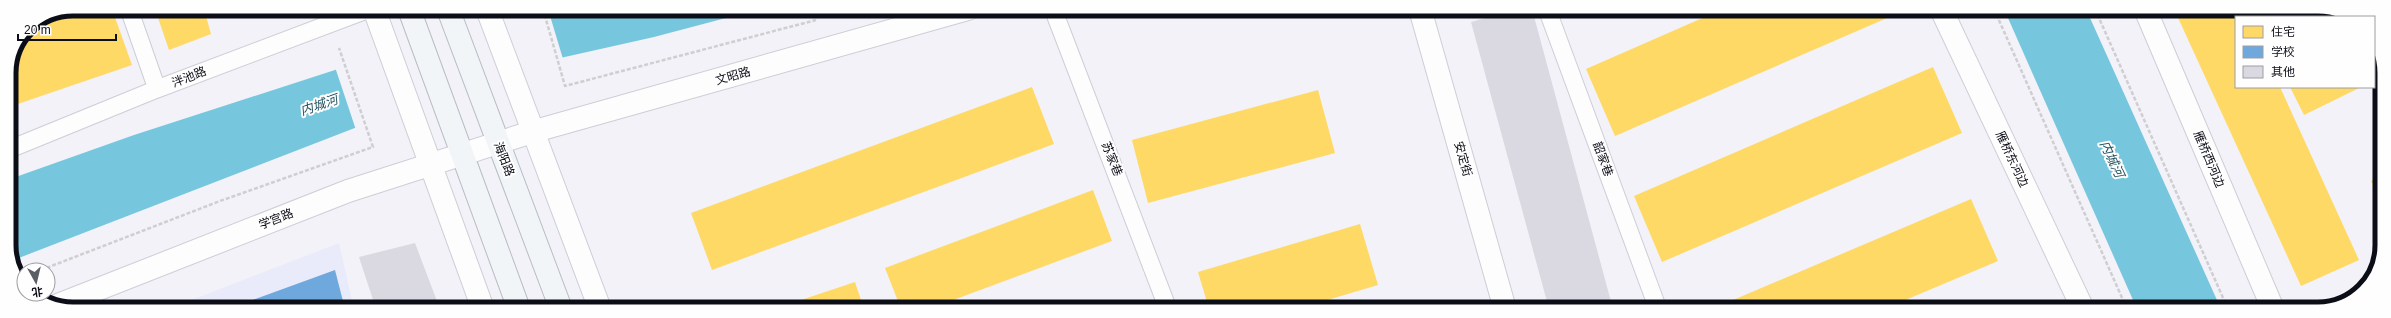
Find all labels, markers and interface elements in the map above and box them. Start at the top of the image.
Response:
scale bar [18,16,116,42]
legend [2235,16,2375,88]
text: 20 m [24,23,51,37]
text: 住宅 [2271,25,2295,39]
text: 学校 [2271,45,2295,59]
street label: 泮池路 [170,64,208,90]
street label: 文昭路 [714,64,752,88]
text: 其他 [2271,65,2295,79]
water label: 内城河 [298,91,343,118]
street label: 雁桥东河边 [1993,129,2031,189]
street label: 雁桥西河边 [2191,129,2227,189]
water label: 内城河 [2097,138,2128,183]
street label: 海阳路 [491,140,517,178]
street label: 苏家巷 [1099,140,1125,178]
street label: 安定街 [1451,140,1475,178]
street label: 韶家巷 [1590,140,1616,178]
street label: 学宫路 [257,206,295,232]
north arrow [16,262,56,302]
text: 北 [31,285,44,299]

